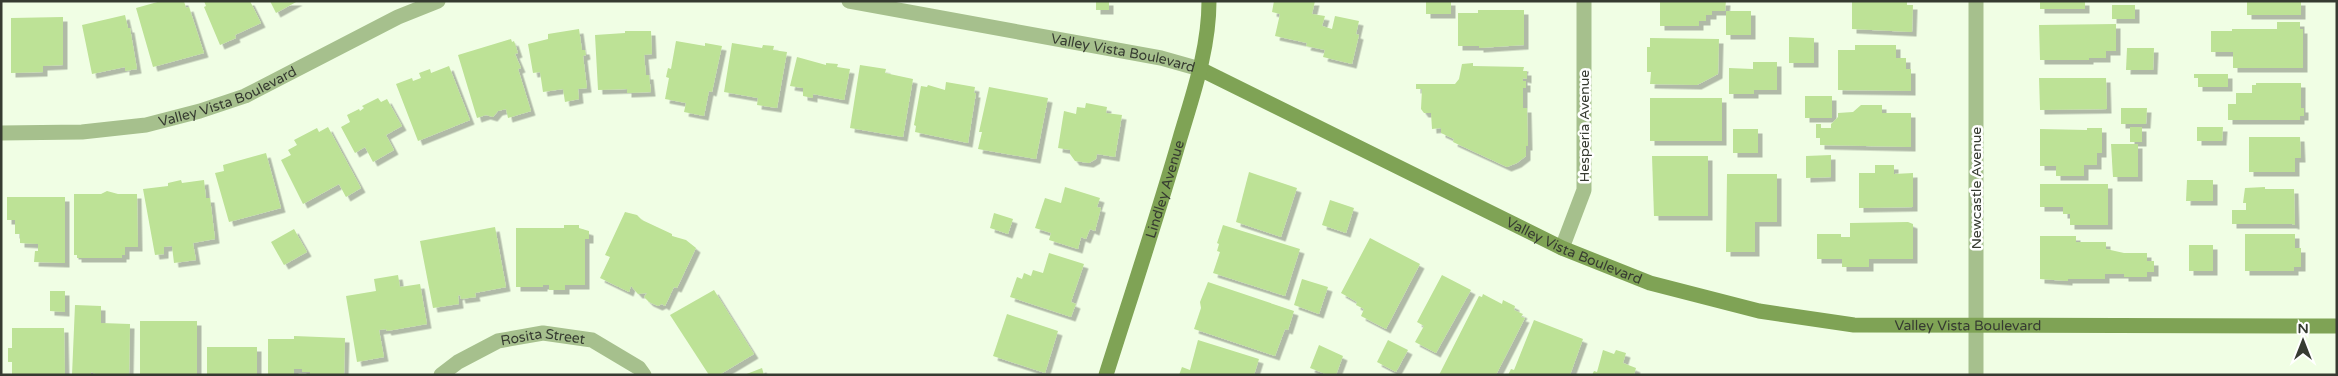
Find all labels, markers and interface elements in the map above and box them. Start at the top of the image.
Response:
street label: Valley Vista Boulevard [1050,30,1197,76]
street label: Valley Vista Boulevard [157,63,300,130]
street label: Hesperia Avenue [1576,70,1593,182]
street label: Newcastle Avenue [1968,127,1985,249]
street label: Lindley Avenue [1142,138,1188,240]
street label: Valley Vista Boulevard [1503,214,1644,288]
north arrow [2278,316,2328,366]
street label: Valley Vista Boulevard [1894,317,2041,334]
text: N [2297,320,2309,337]
street label: Rosita Street [499,325,587,349]

